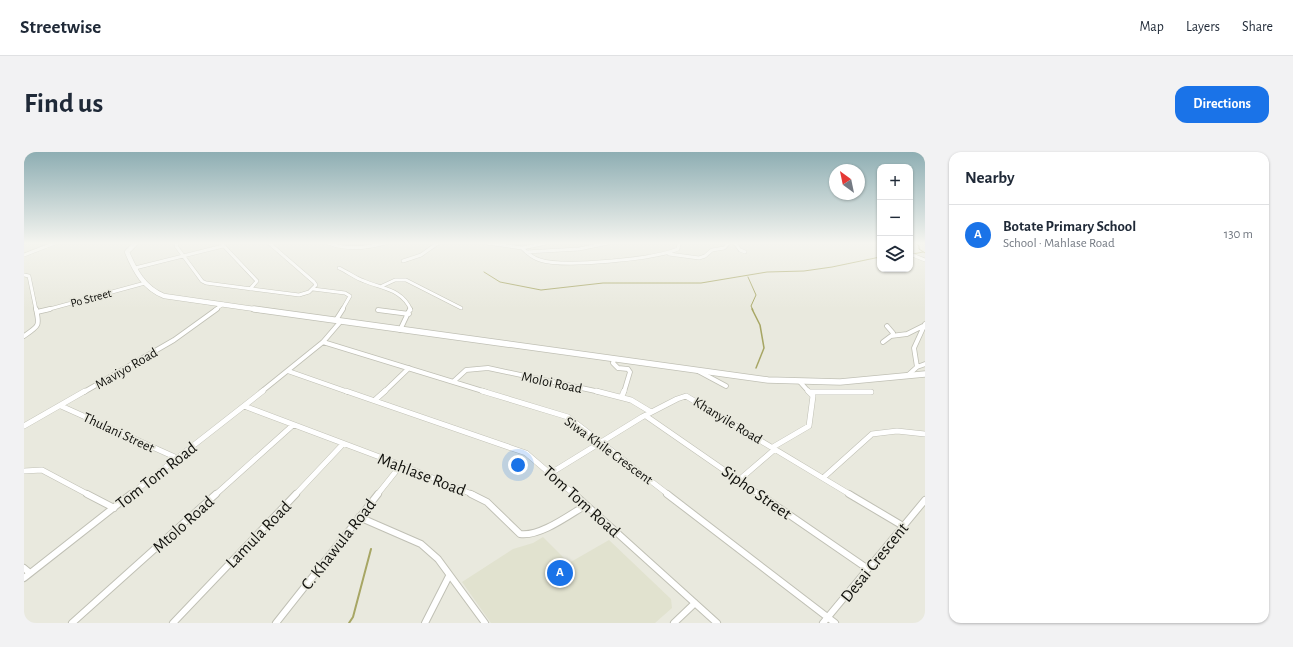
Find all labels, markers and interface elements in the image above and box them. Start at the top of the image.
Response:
text: Streetwise [20,18,101,37]
text: Map [1139,20,1164,34]
text: Layers [1186,20,1220,34]
text: Share [1242,20,1273,34]
button: Directions [1175,86,1269,123]
text: Find us [24,90,103,118]
north arrow [829,164,865,200]
map controls [877,164,913,272]
button: + [877,164,913,200]
text: Nearby [965,169,1015,186]
button: − [877,200,913,236]
text: Botate Primary School [1003,219,1136,234]
text: A [974,228,982,241]
text: 130 m [1224,228,1253,241]
button: layers [877,236,913,272]
text: School · Mahlase Road [1003,237,1115,250]
street label: Po Street [69,287,113,309]
street label: Maviyo Road [93,345,160,392]
street label: Moloi Road [520,370,583,396]
street label: Khanyile Road [691,395,764,447]
street label: Thulani Street [81,410,157,456]
street label: Siwa Khile Crescent [562,414,656,488]
street label: Tom Tom Road [113,439,200,512]
street label: Mahlase Road [375,450,468,499]
your location [508,455,528,475]
street label: Tom Tom Road [540,462,624,540]
street label: Sipho Street [719,462,795,523]
street label: Mtolo Road [149,493,217,556]
street label: C. Khawula Road [298,496,379,593]
street label: Lamula Road [222,497,294,571]
street label: Desai Crescent [837,519,912,605]
pin: A [547,558,573,588]

